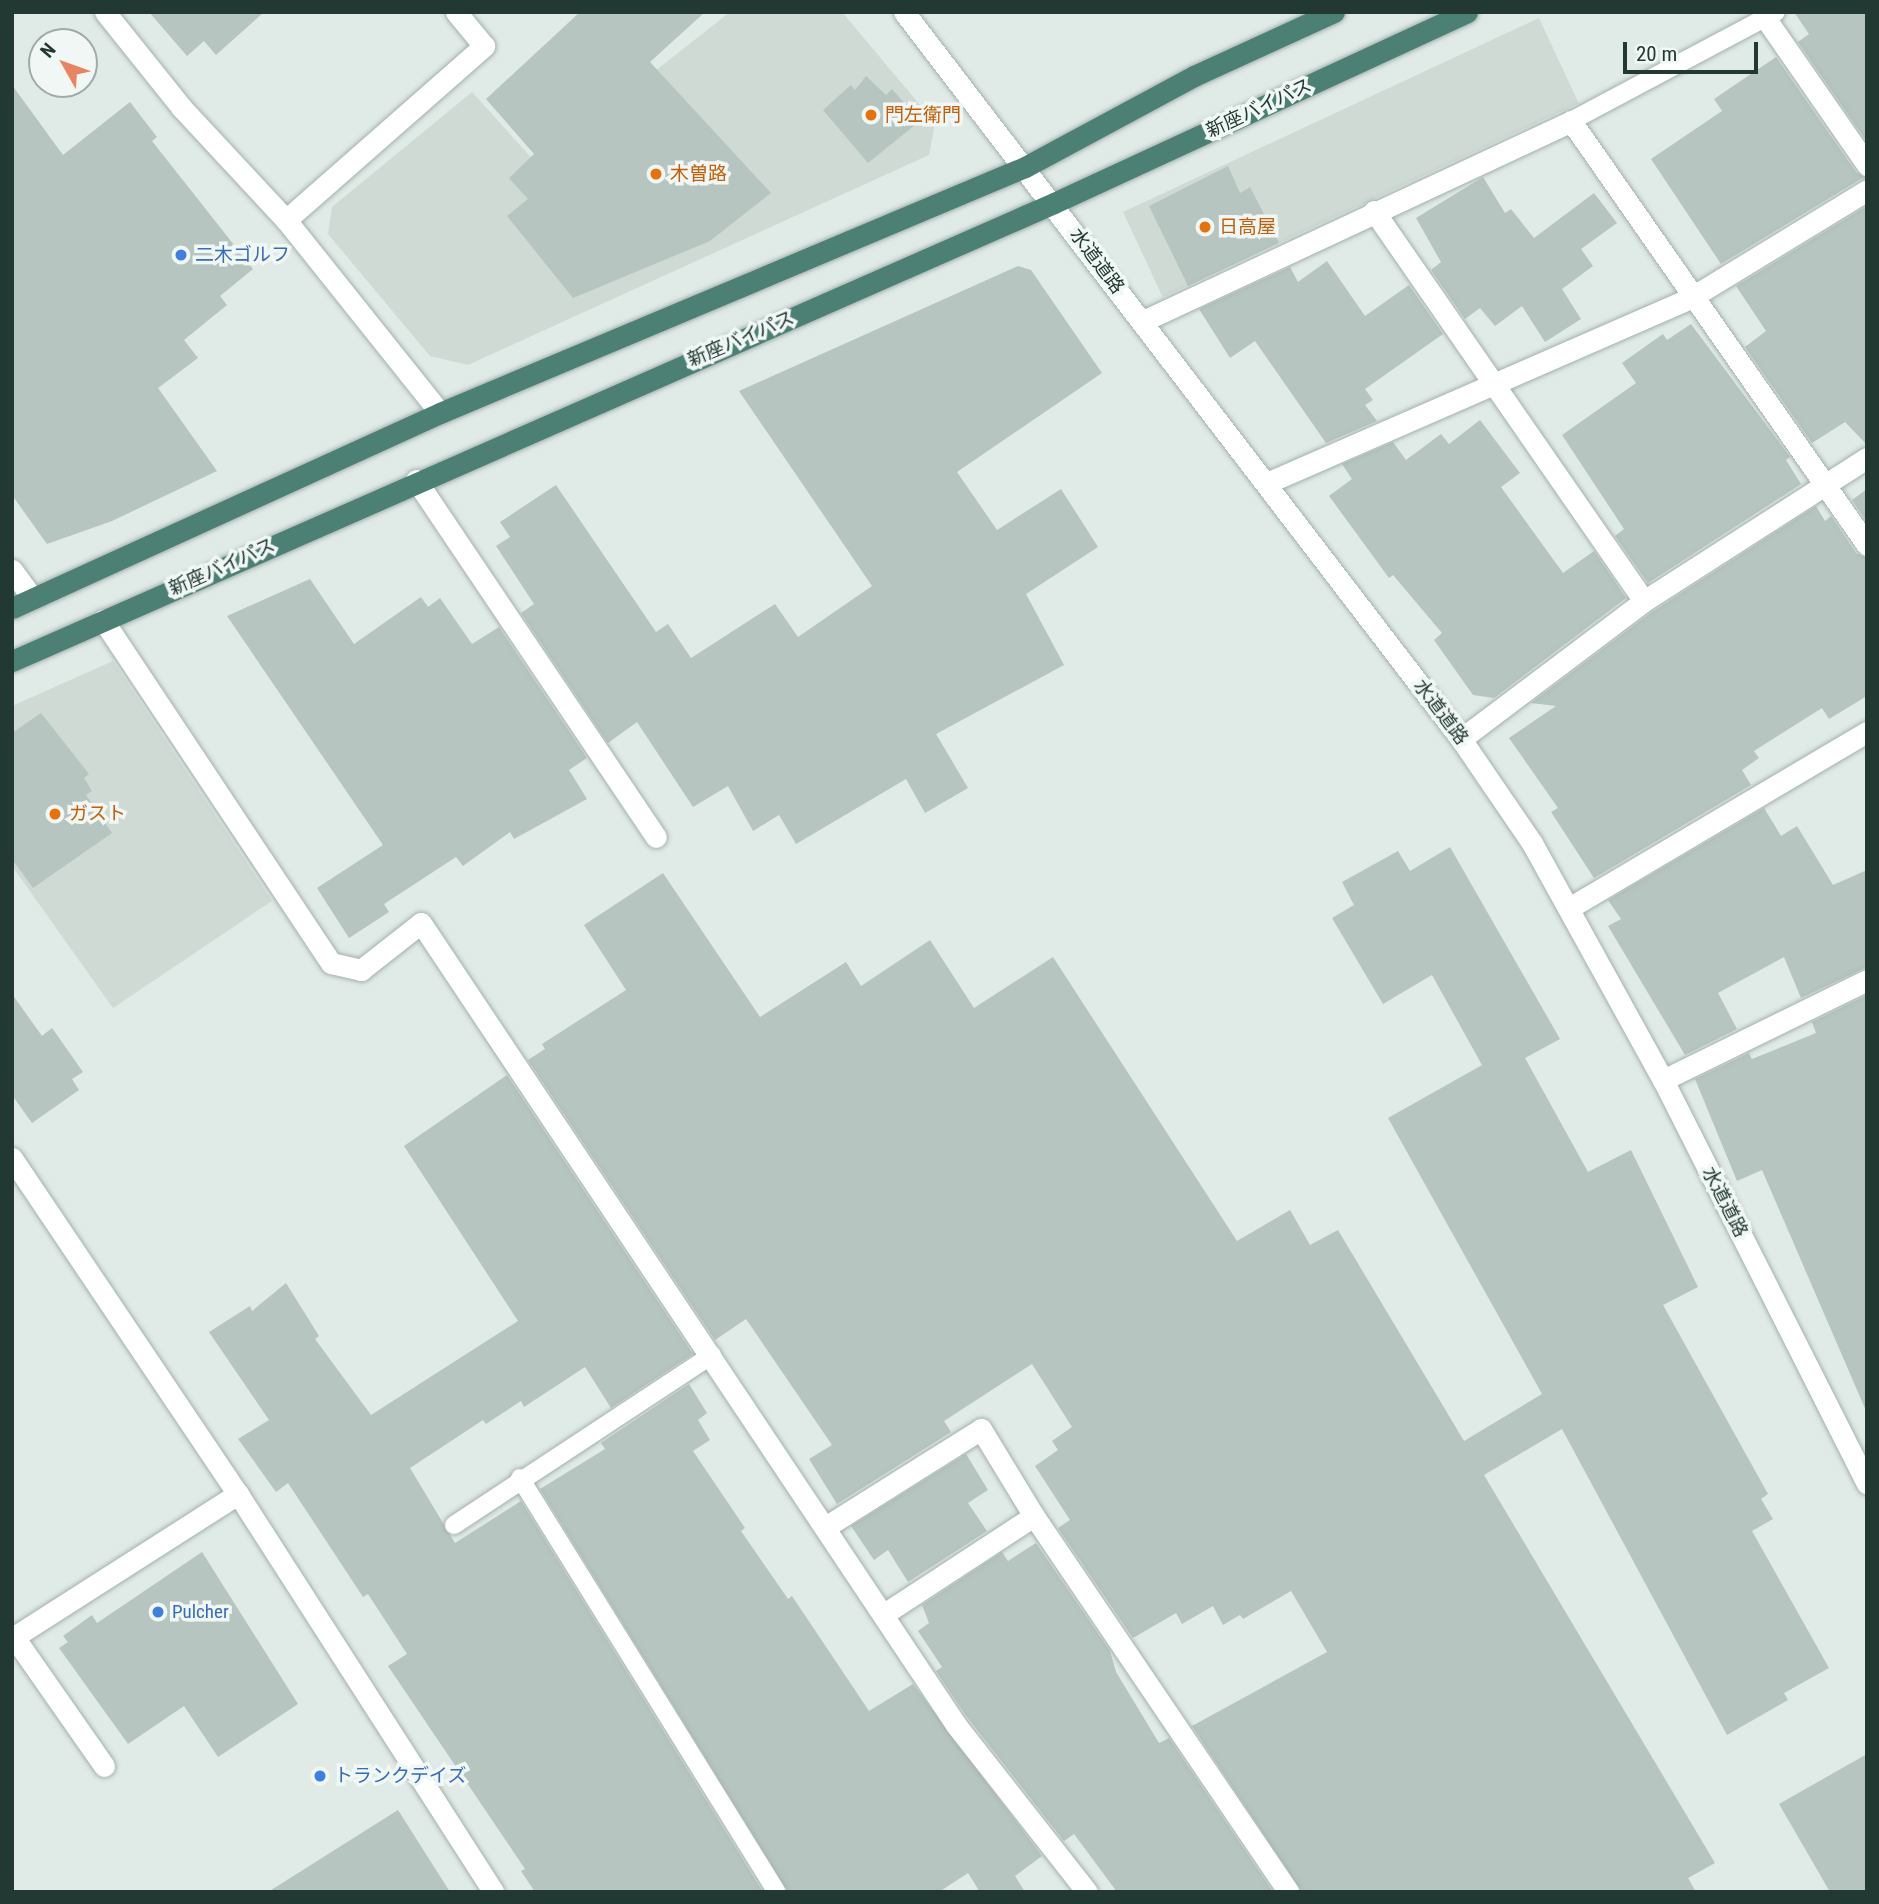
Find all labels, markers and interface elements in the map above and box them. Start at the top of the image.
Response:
north arrow [28,28,98,98]
scale bar [1627,28,1762,72]
text: N [36,39,61,62]
text: 20 m [1636,42,1677,66]
street label: 新座バイパス [1203,74,1315,142]
place label: 門左衛門 [885,104,961,126]
marker: 門左衛門 [863,107,879,123]
place label: 木曽路 [670,163,727,185]
marker: 木曽路 [648,166,664,182]
place label: 日高屋 [1219,216,1276,238]
marker: 日高屋 [1197,219,1213,235]
street label: 水道道路 [1065,224,1129,298]
place label: 二木ゴルフ [195,244,290,266]
marker: 二木ゴルフ [173,247,189,263]
street label: 新座バイパス [684,306,798,372]
street label: 新座バイパス [165,533,279,601]
street label: 水道道路 [1409,675,1473,749]
place label: ガスト [69,803,126,825]
marker: ガスト [47,806,63,822]
street label: 水道道路 [1698,1163,1752,1241]
place label: Pulcher [172,1601,229,1623]
marker: Pulcher [150,1604,166,1620]
place label: トランクデイズ [334,1765,467,1787]
marker: トランクデイズ [312,1768,328,1784]

